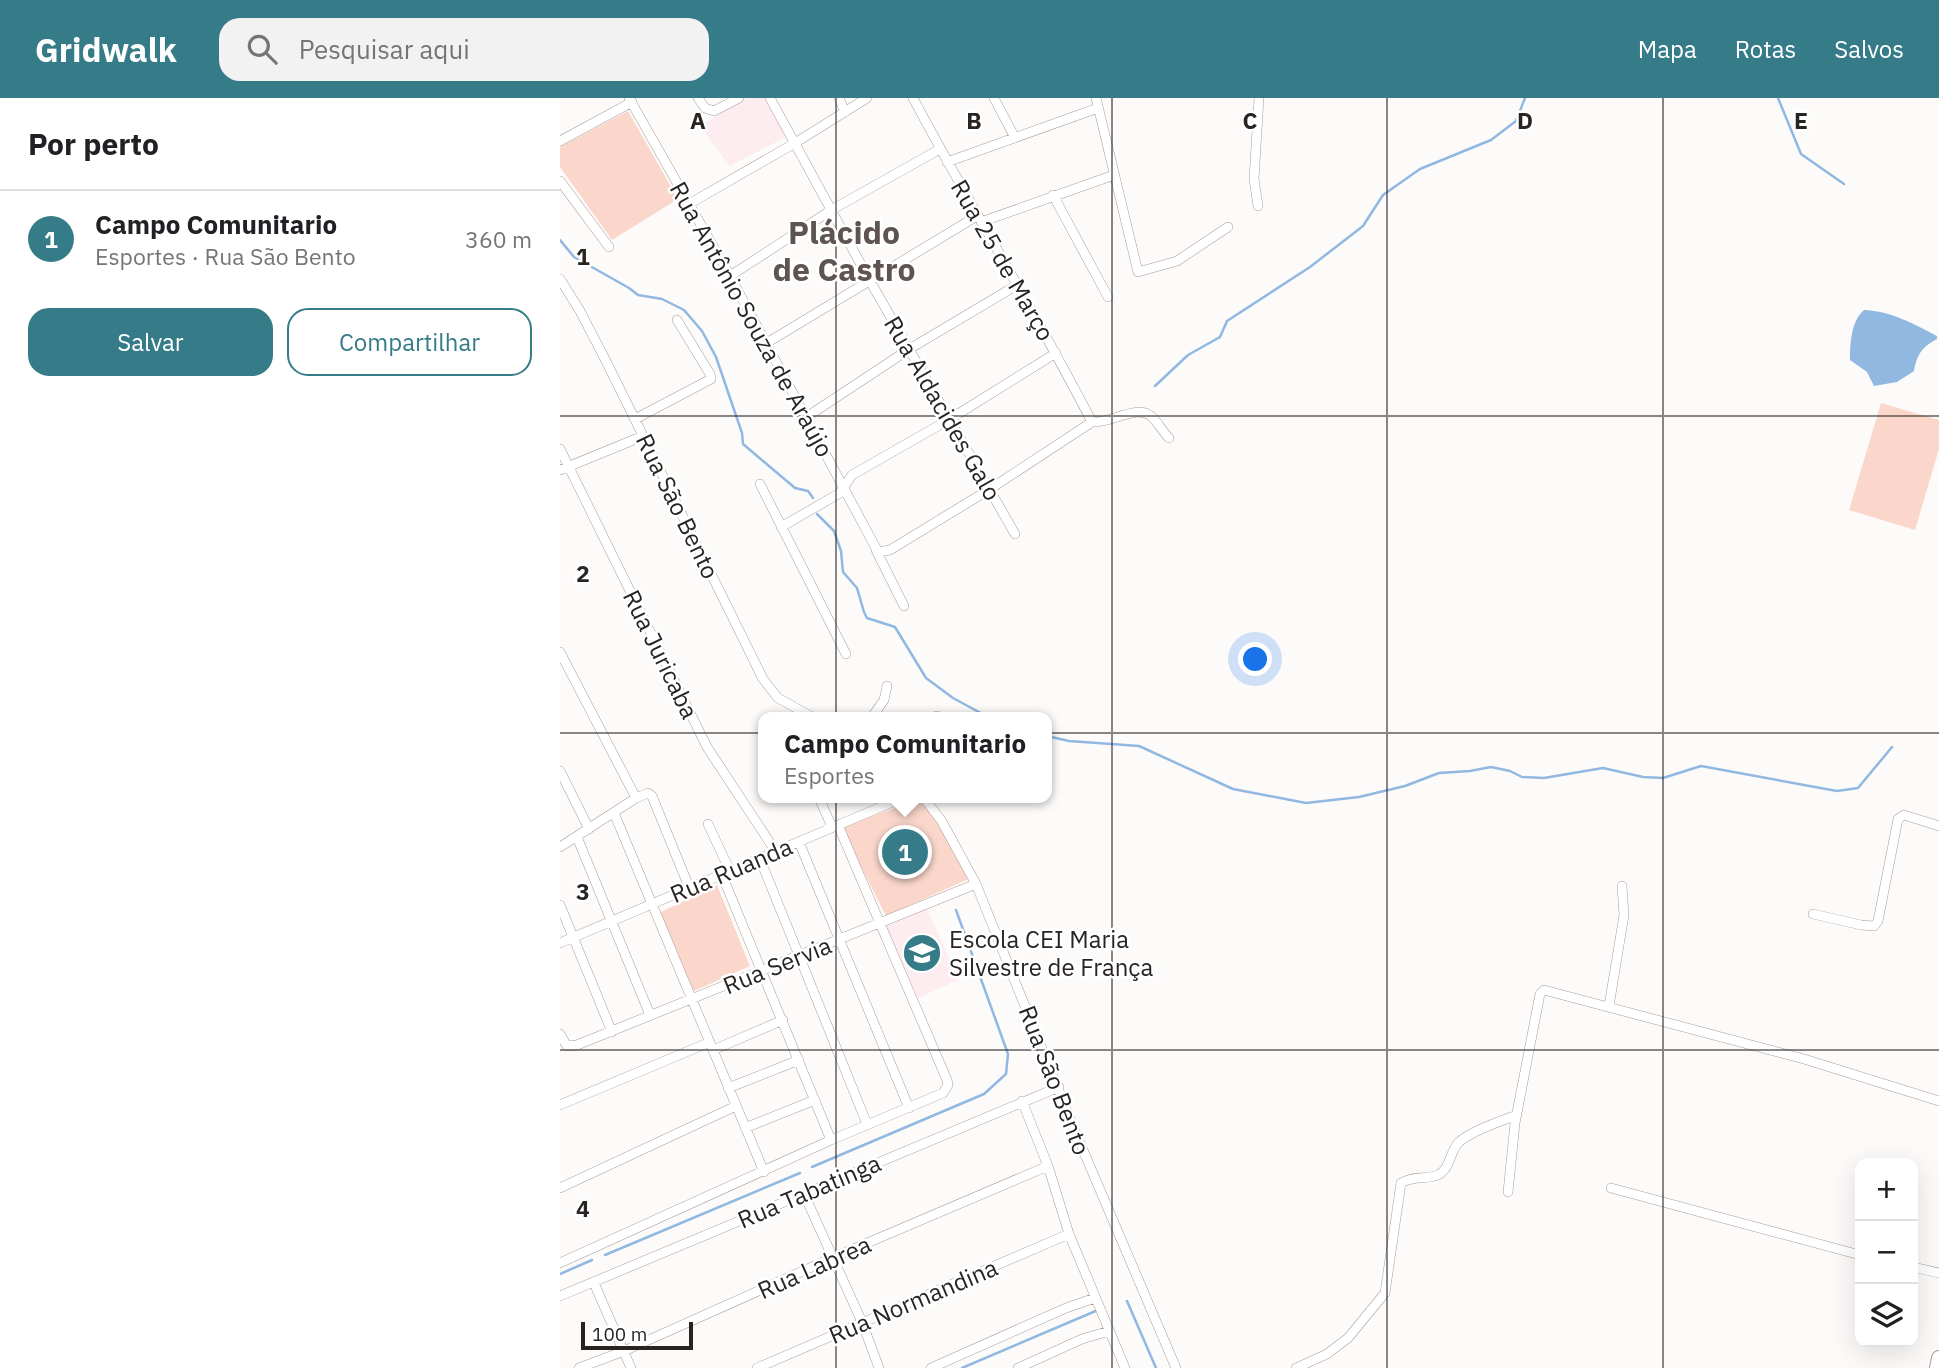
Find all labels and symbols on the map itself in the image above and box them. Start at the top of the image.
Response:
text: A [690,105,706,135]
text: B [966,105,982,135]
text: C [1243,105,1258,135]
text: D [1517,105,1533,135]
text: E [1794,105,1808,135]
street label: Rua 25 de Março [944,174,1062,346]
street label: Rua Antônio Souza de Araújo [663,176,841,462]
district label: Plácido de Castro [773,211,915,290]
text: 1 [576,241,590,271]
street label: Rua Aldacides Galo [877,310,1009,506]
street label: Rua São Bento [629,428,727,584]
text: 2 [576,558,590,588]
street label: Rua Juricaba [616,584,706,724]
your location [1238,642,1272,676]
pin: 1 [882,826,928,878]
street label: Rua Ruanda [665,830,797,910]
text: 3 [576,876,590,906]
place label: Escola CEI Maria Silvestre de França [949,923,1153,983]
street label: Rua Servia [718,929,836,1001]
school or university icon: Escola CEI Maria Silvestre de França [901,932,943,974]
street label: Rua São Bento [1012,1001,1098,1159]
street label: Rua Tabatinga [733,1146,886,1236]
text: 4 [576,1193,590,1223]
street label: Rua Labrea [752,1228,876,1306]
street label: Rua Normandina [824,1251,1002,1351]
scale bar [581,1319,693,1351]

